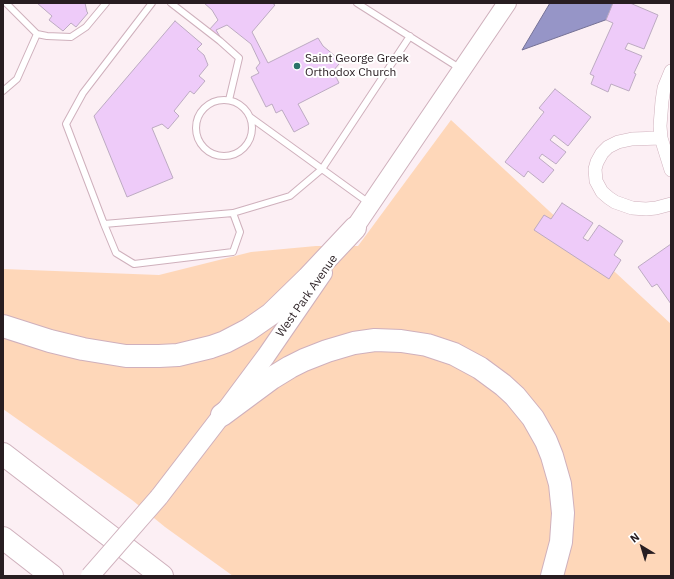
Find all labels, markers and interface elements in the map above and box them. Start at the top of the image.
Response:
place label: Saint George Greek Orthodox Church [305,52,409,80]
marker: Saint George Greek Orthodox Church [292,61,302,71]
street label: West Park Avenue [273,252,341,340]
north arrow [622,527,662,567]
text: N [627,530,642,546]

